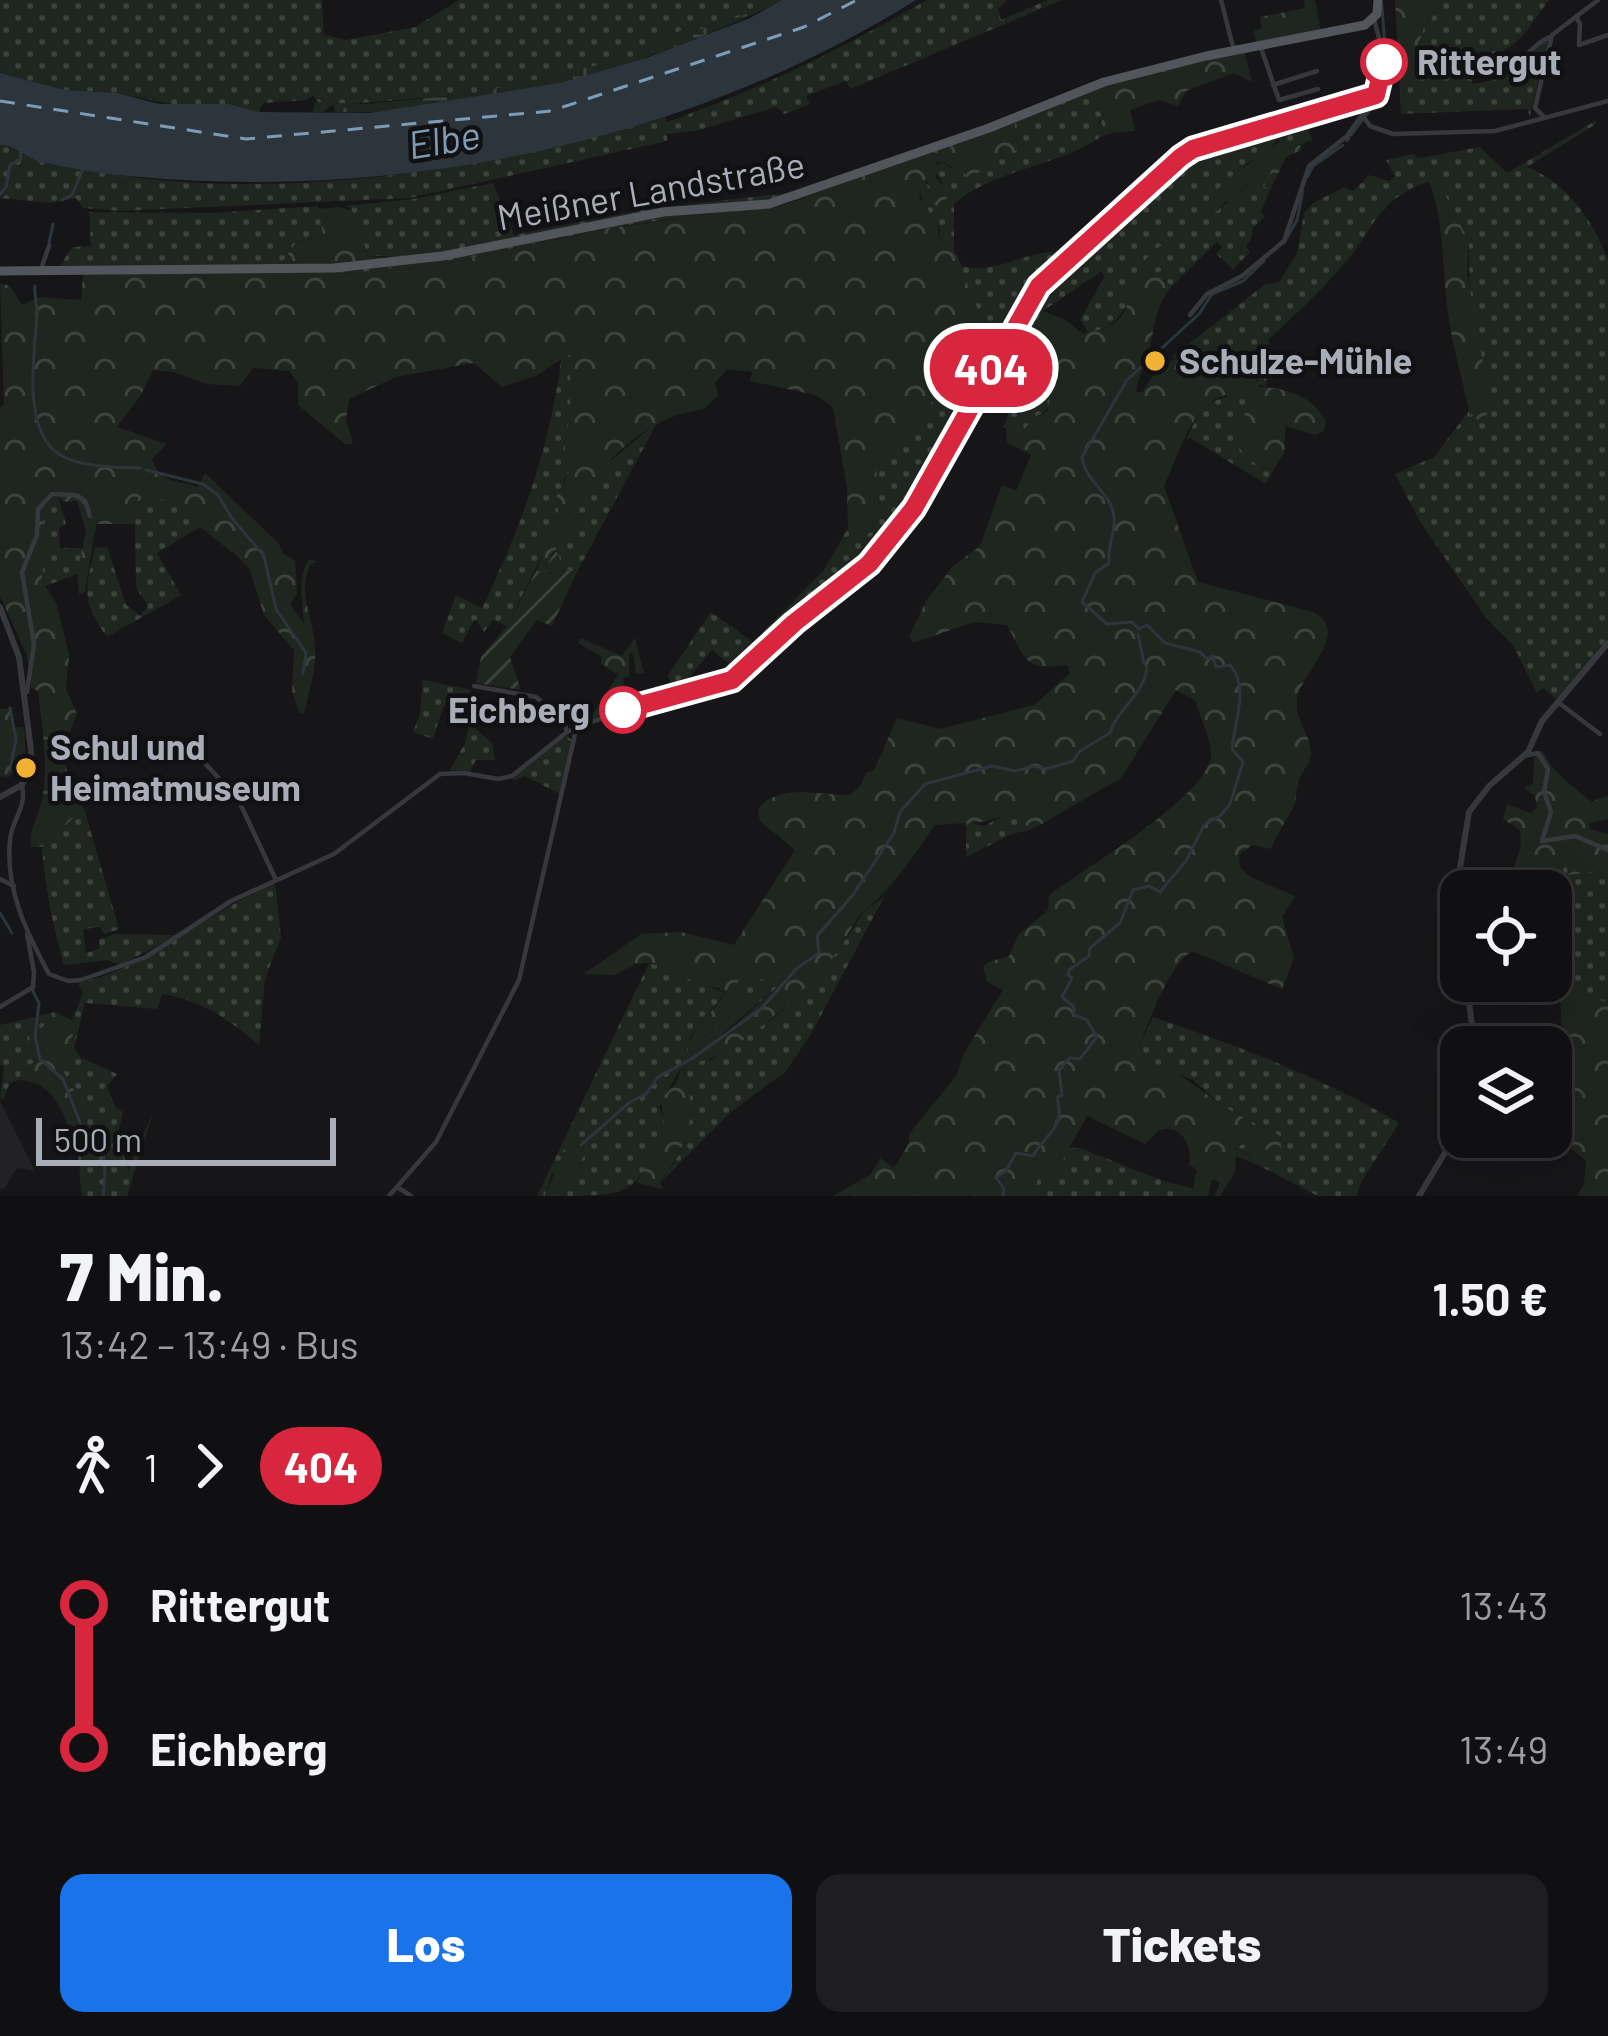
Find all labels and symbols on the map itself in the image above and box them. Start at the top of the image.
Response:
place label: Rittergut [1417,39,1561,82]
marker: Rittergut [1362,40,1406,84]
water label: Elbe [404,110,483,167]
street label: Meißner Landstraße [494,141,808,238]
line badge: 404 [922,329,1060,407]
place label: Schulze-Mühle [1179,338,1412,381]
marker: Schulze-Mühle [1142,348,1168,374]
place label: Eichberg [448,687,590,730]
marker: Eichberg [601,688,645,732]
place label: Schul und Heimatmuseum [50,724,301,808]
marker: Schul und Heimatmuseum [13,755,39,781]
scale bar [36,1112,336,1165]

